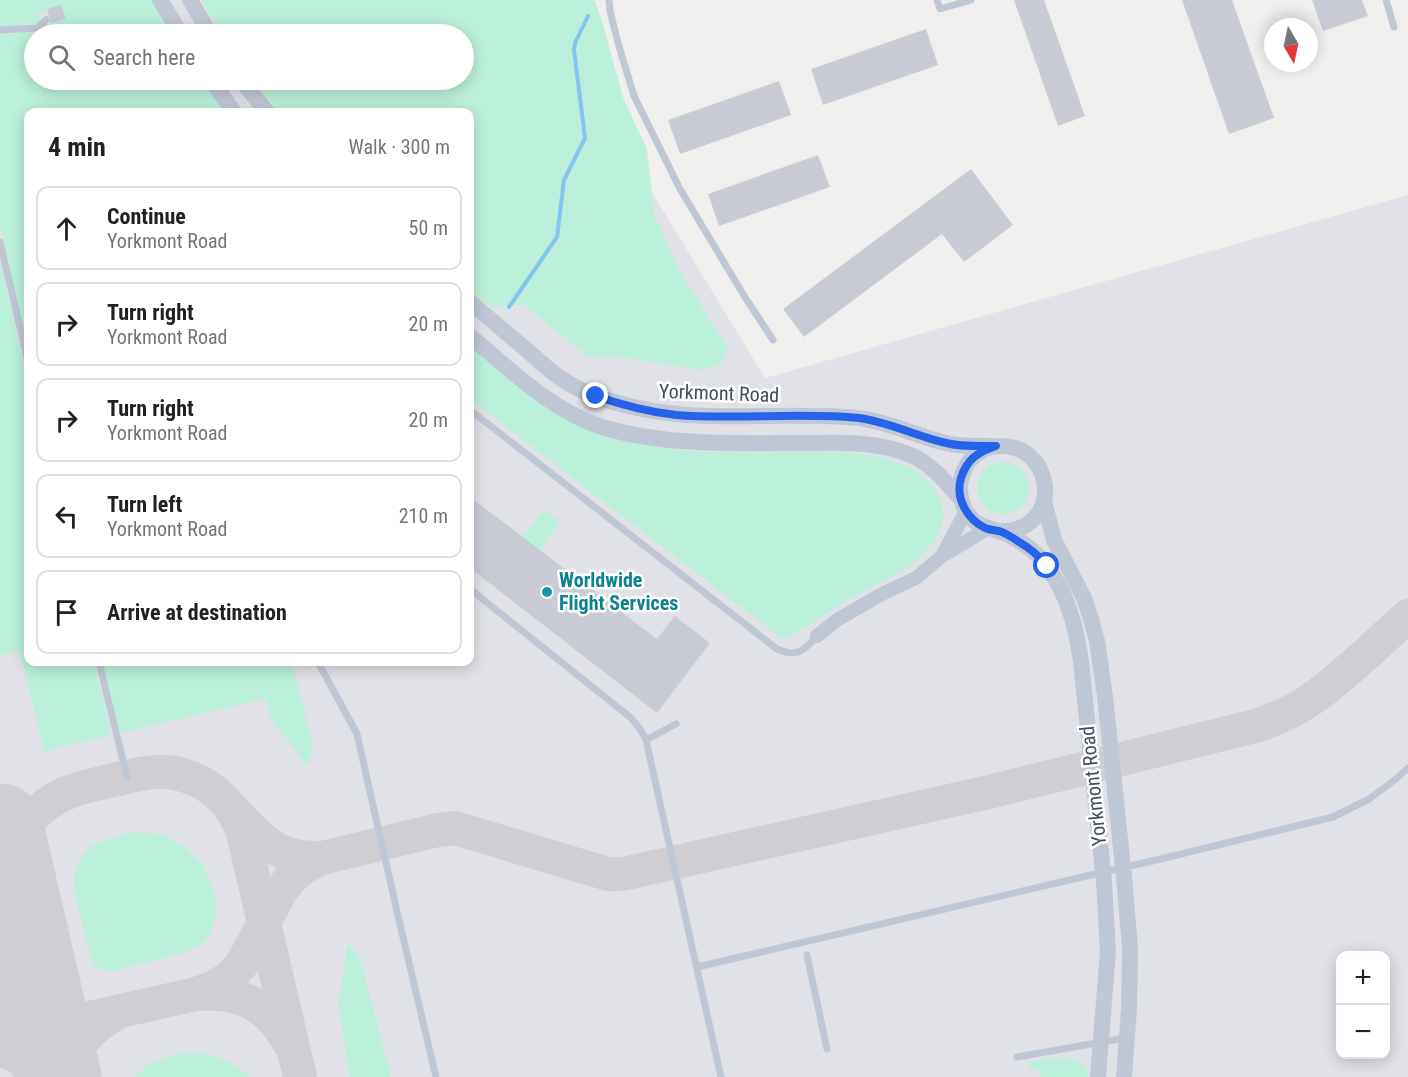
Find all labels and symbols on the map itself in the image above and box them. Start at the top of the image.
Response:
north arrow [1264,18,1318,72]
street label: Yorkmont Road [658,379,780,407]
route end [582,382,608,408]
route start [1033,552,1059,578]
place label: Worldwide Flight Services [559,568,678,615]
marker: Worldwide Flight Services [540,585,554,599]
street label: Yorkmont Road [1075,725,1111,847]

